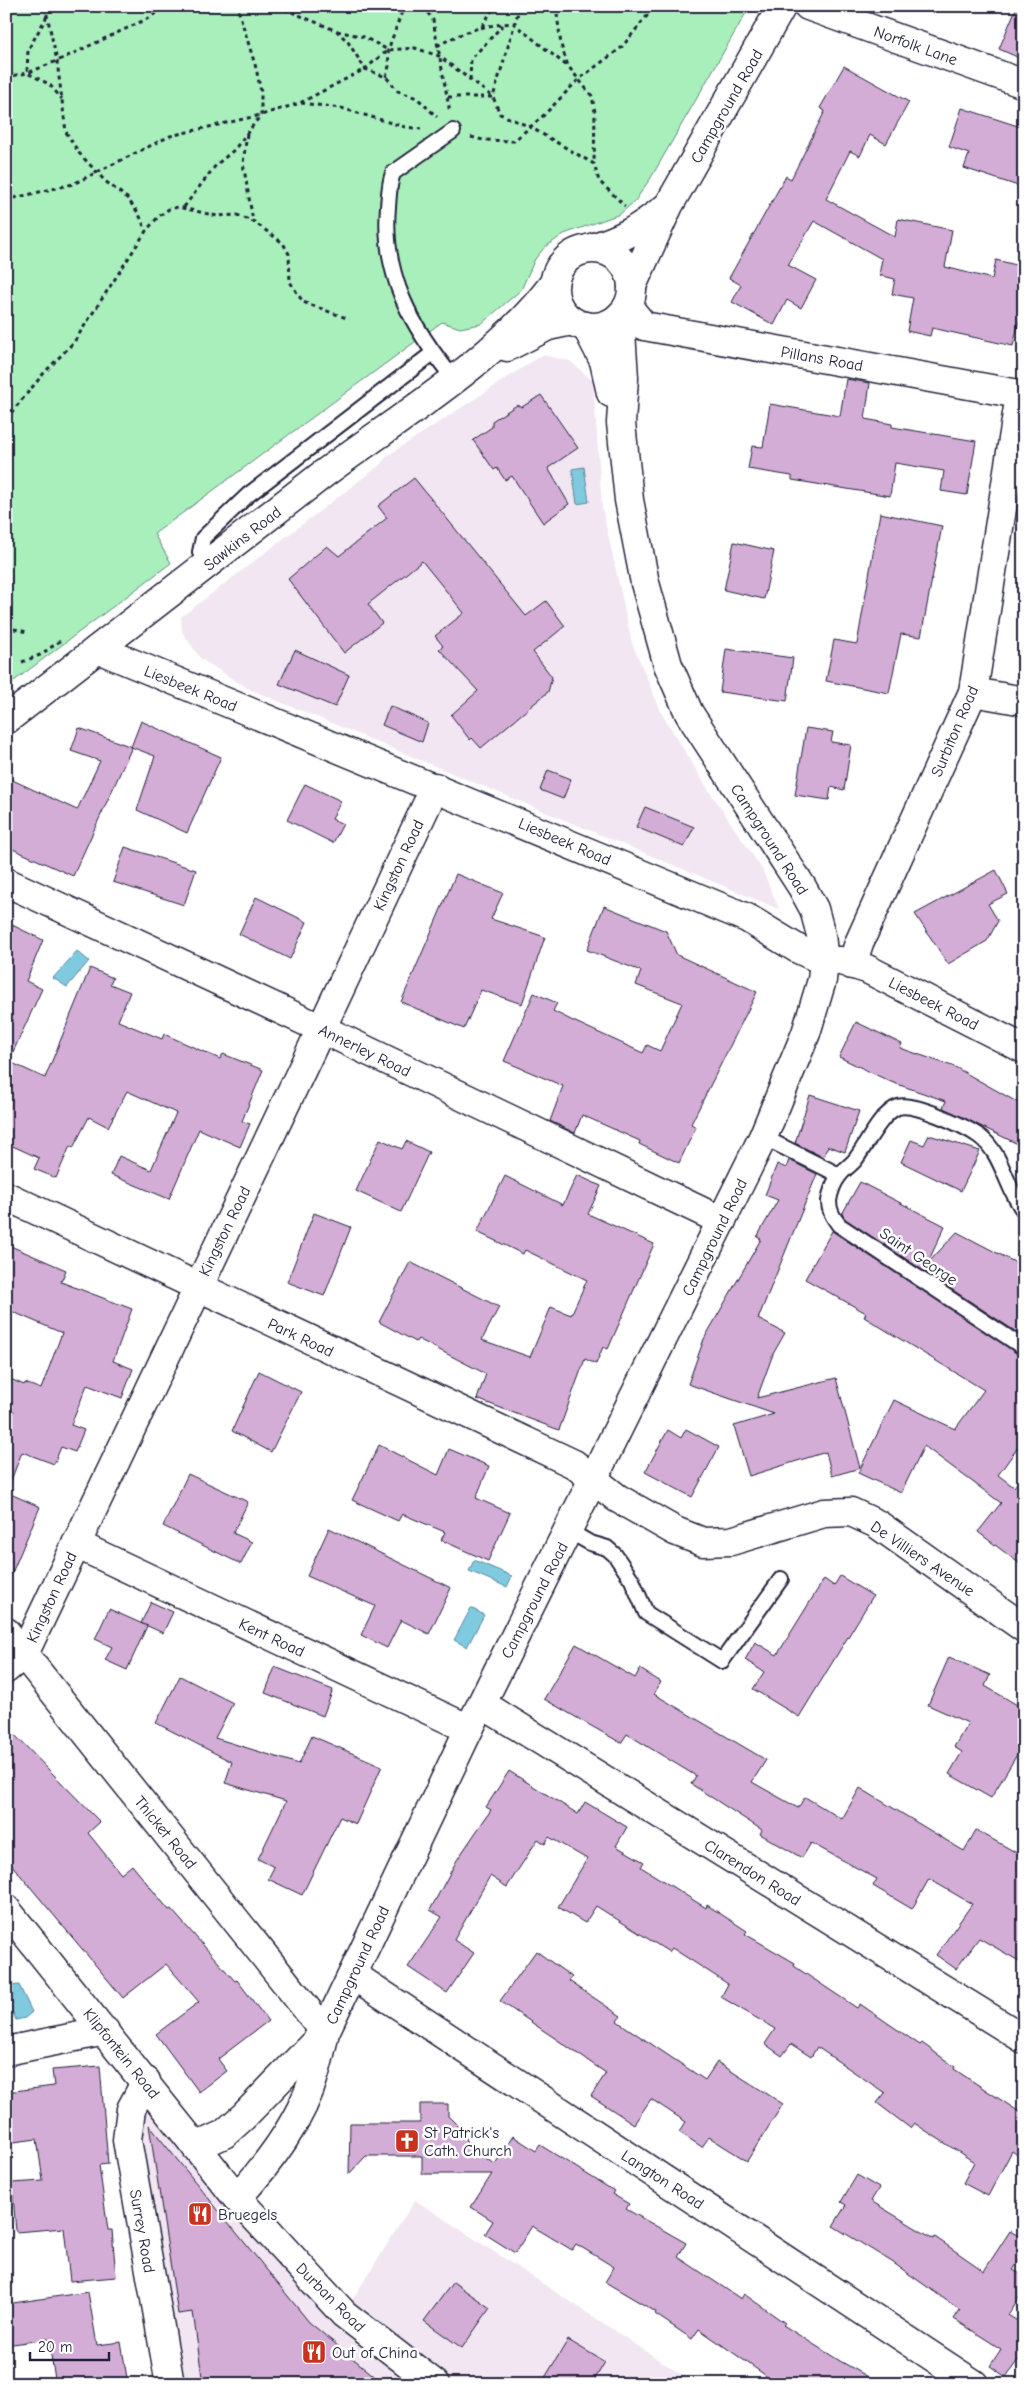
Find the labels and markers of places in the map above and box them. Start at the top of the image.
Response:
place label: St Patrick's Cath. Church [424,2124,512,2160]
church icon: St Patrick's Cath. Church [394,2128,420,2154]
restaurant icon: Bruegels [187,2201,213,2227]
place label: Bruegels [218,2206,277,2224]
restaurant icon: Out of China [301,2339,327,2365]
place label: Out of China [332,2344,418,2362]

